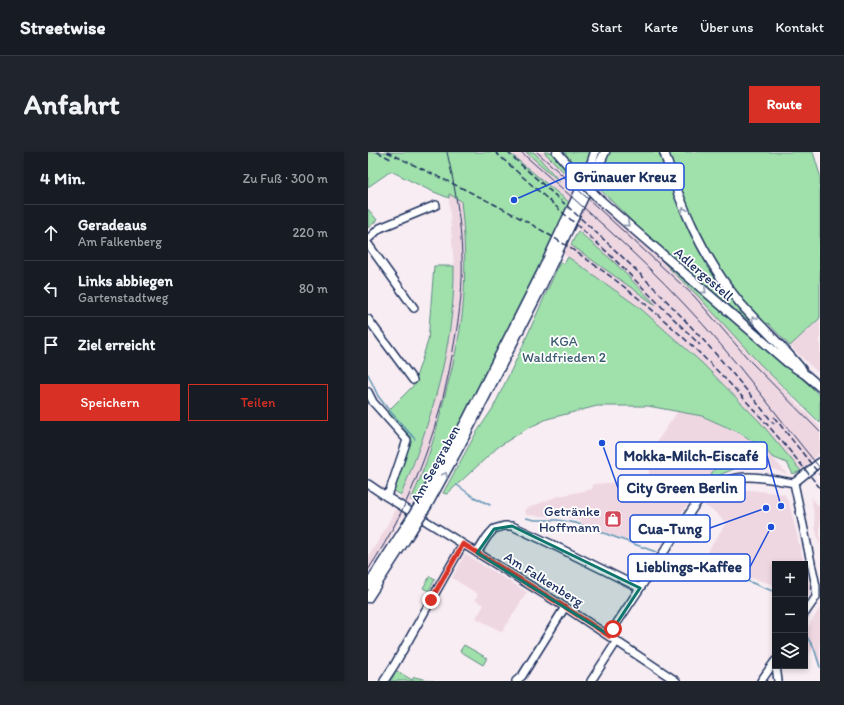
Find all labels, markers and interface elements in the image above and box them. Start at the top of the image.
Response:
text: Streetwise [20,16,106,39]
text: Start [591,19,622,36]
text: Karte [644,19,678,36]
text: Über uns [700,19,753,36]
text: Kontakt [775,19,824,36]
button: Route [749,86,820,123]
text: Anfahrt [24,87,119,121]
callout: Grünauer Kreuz [566,163,684,190]
text: 4 Min. [40,168,86,188]
text: Grünauer Kreuz [574,168,677,186]
text: Zu Fuß · 300 m [243,171,328,186]
one-way arrow [681,207,689,214]
text: Geradeaus [78,216,147,234]
one-way arrow [622,219,629,226]
icon: ahead [40,222,62,244]
text: 220 m [292,225,328,240]
text: Am Falkenberg [78,234,162,249]
street label: Adlergestell [671,244,737,305]
text: Links abbiegen [78,272,173,290]
icon: left [40,278,62,300]
text: 80 m [299,281,328,296]
one-way arrow [699,286,706,293]
text: Gartenstadtweg [78,290,168,305]
one-way arrow [752,316,759,323]
park label: KGA Waldfrieden 2 [522,333,607,366]
icon: arrive [40,334,62,356]
text: Ziel erreicht [78,336,155,354]
button: Speichern [40,384,180,421]
button: Teilen [188,384,328,421]
street label: Am Seegraben [407,422,464,506]
callout: Mokka-Milch-Eiscafé [616,442,767,469]
text: Mokka-Milch-Eiscafé [623,447,759,465]
one-way arrow [440,472,447,479]
callout: City Green Berlin [618,475,745,502]
text: City Green Berlin [626,479,738,498]
place label: Getränke Hoffmann [539,503,600,536]
shop icon: Getränke Hoffmann [603,509,623,529]
callout: Cua-Tung [630,515,710,542]
text: Cua-Tung [638,520,702,539]
street label: Am Falkenberg [501,548,587,611]
callout: Lieblings-Kaffee [628,554,750,581]
text: Lieblings-Kaffee [636,558,742,577]
map controls [772,561,808,669]
button: + [772,561,808,597]
route end [422,591,440,609]
button: − [772,597,808,633]
route start [604,620,622,638]
button: layers [772,633,808,669]

